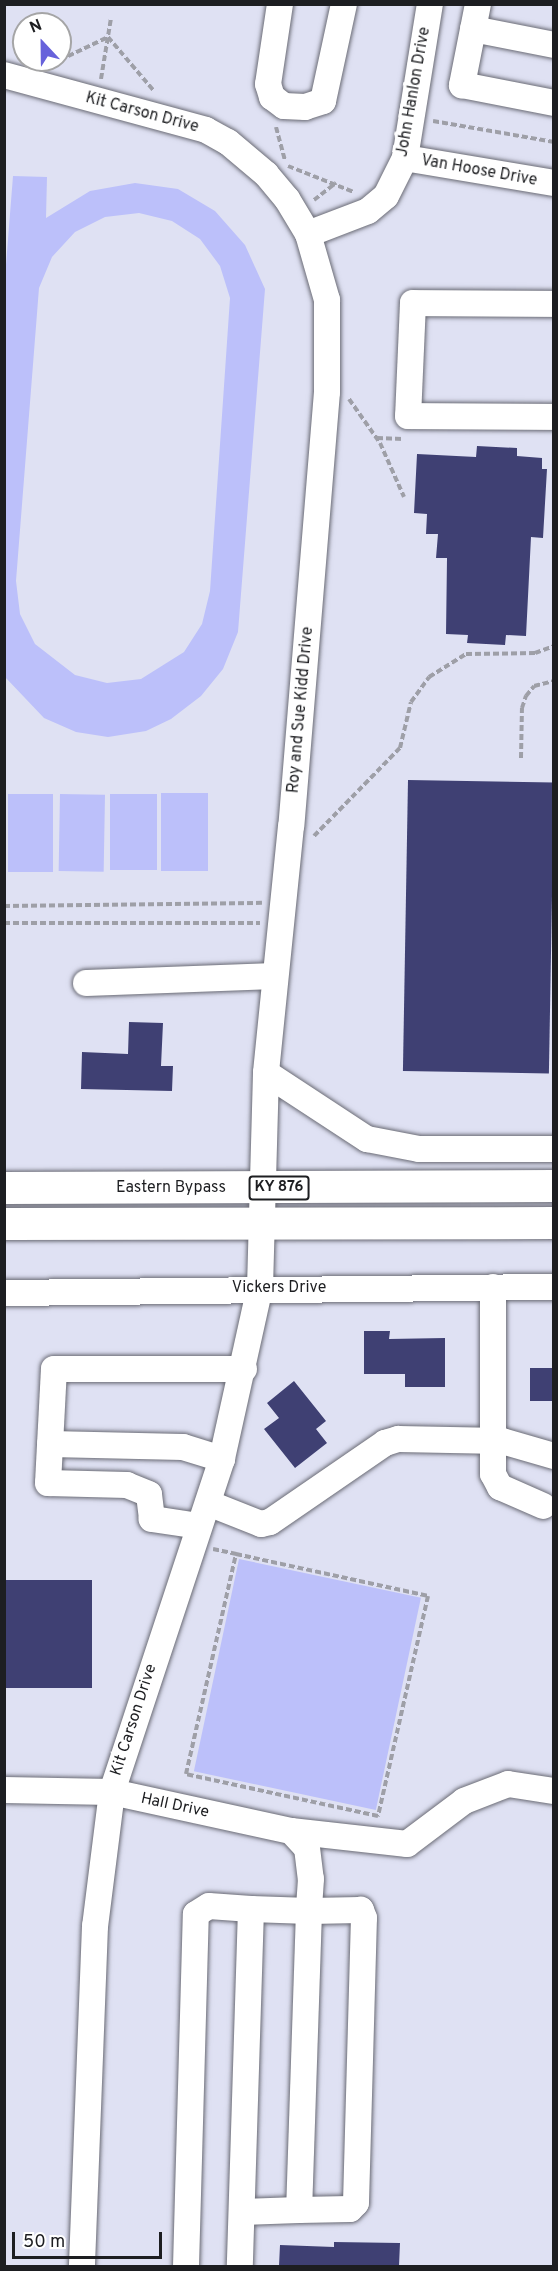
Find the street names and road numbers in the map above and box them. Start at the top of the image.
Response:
street label: John Hanlon Drive [393,25,435,159]
street label: Kit Carson Drive [83,89,201,137]
street label: Van Hoose Drive [419,151,539,191]
street label: Roy and Sue Kidd Drive [284,626,318,794]
road number: KY 876 [248,1176,310,1200]
street label: Eastern Bypass [116,1178,226,1198]
street label: Vickers Drive [232,1278,326,1298]
street label: Kit Carson Drive [107,1662,161,1778]
street label: Hall Drive [139,1789,211,1823]

